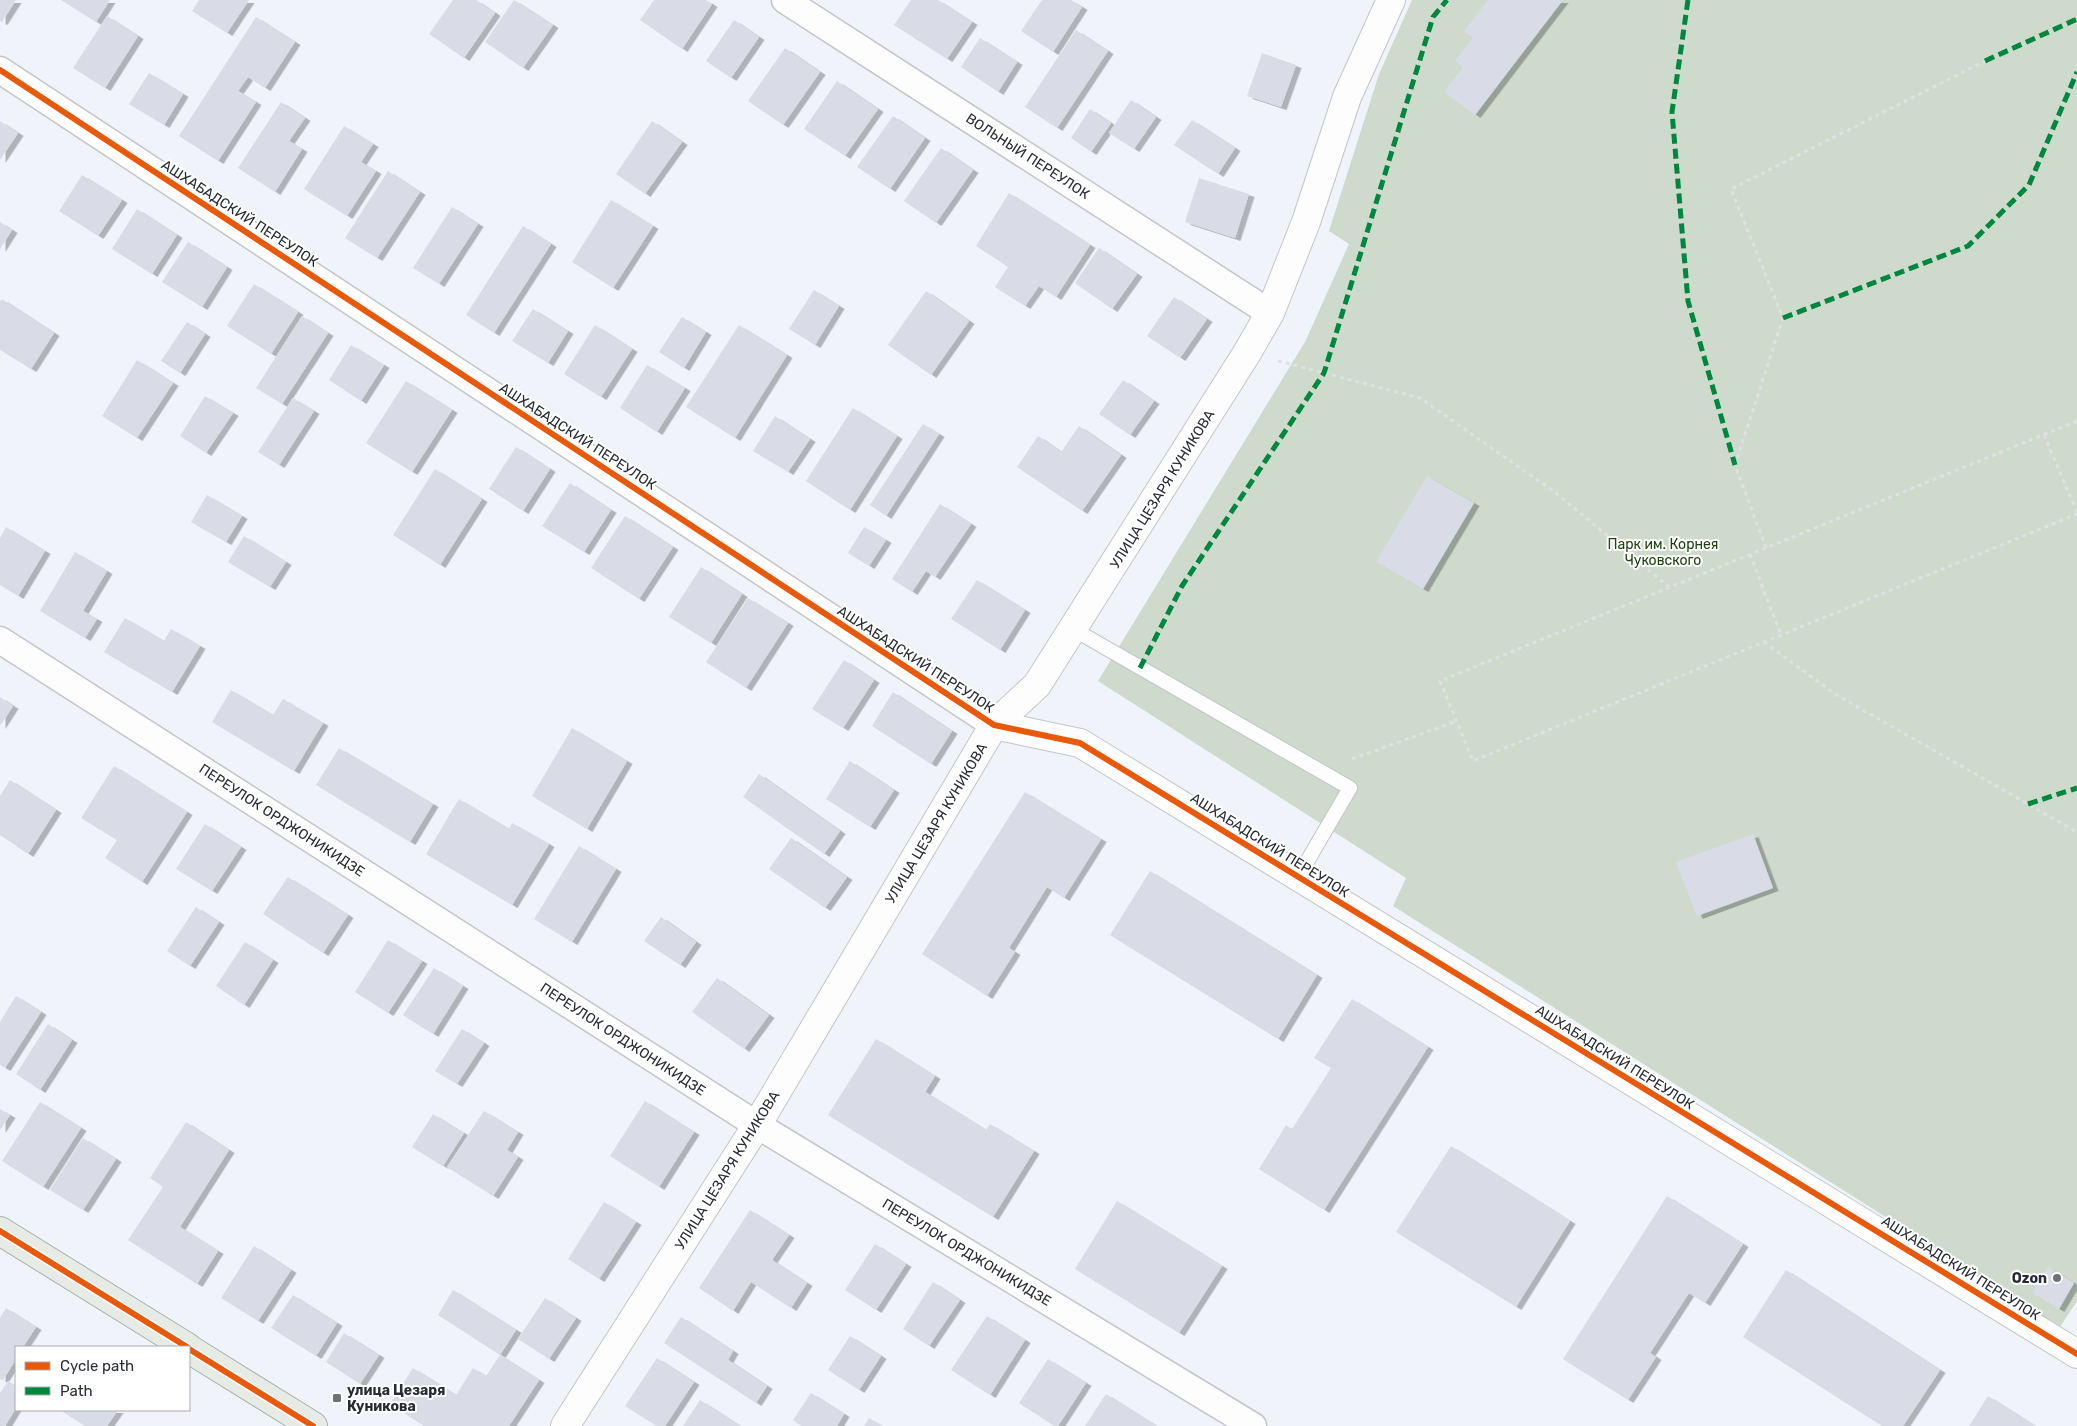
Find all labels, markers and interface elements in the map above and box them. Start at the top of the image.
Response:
street label: ВОЛЬНЫЙ ПЕРЕУЛОК [963,109,1093,203]
street label: АШХАБАДСКИЙ ПЕРЕУЛОК [158,155,322,271]
street label: АШХАБАДСКИЙ ПЕРЕУЛОК [496,378,660,494]
street label: УЛИЦА ЦЕЗАРЯ КУНИКОВА [1106,406,1219,572]
park label: Парк им. Корнея Чуковского [1608,536,1718,569]
street label: АШХАБАДСКИЙ ПЕРЕУЛОК [834,601,998,717]
street label: УЛИЦА ЦЕЗАРЯ КУНИКОВА [882,740,991,906]
street label: ПЕРЕУЛОК ОРДЖОНИКИДЗЕ [196,760,368,880]
street label: АШХАБАДСКИЙ ПЕРЕУЛОК [1187,789,1353,901]
street label: ПЕРЕУЛОК ОРДЖОНИКИДЗЕ [537,979,709,1099]
street label: АШХАБАДСКИЙ ПЕРЕУЛОК [1532,1001,1698,1113]
street label: УЛИЦА ЦЕЗАРЯ КУНИКОВА [671,1087,784,1253]
street label: ПЕРЕУЛОК ОРДЖОНИКИДЗЕ [879,1195,1054,1310]
street label: АШХАБАДСКИЙ ПЕРЕУЛОК [1878,1212,2044,1324]
place label: Ozon [2012,1270,2047,1287]
marker: Ozon [2051,1272,2063,1284]
legend [15,1346,190,1411]
text: Cycle path [60,1357,134,1375]
text: Path [60,1382,93,1400]
place label: улица Цезаря Куникова [347,1382,446,1415]
marker: улица Цезаря Куникова [331,1392,343,1404]

